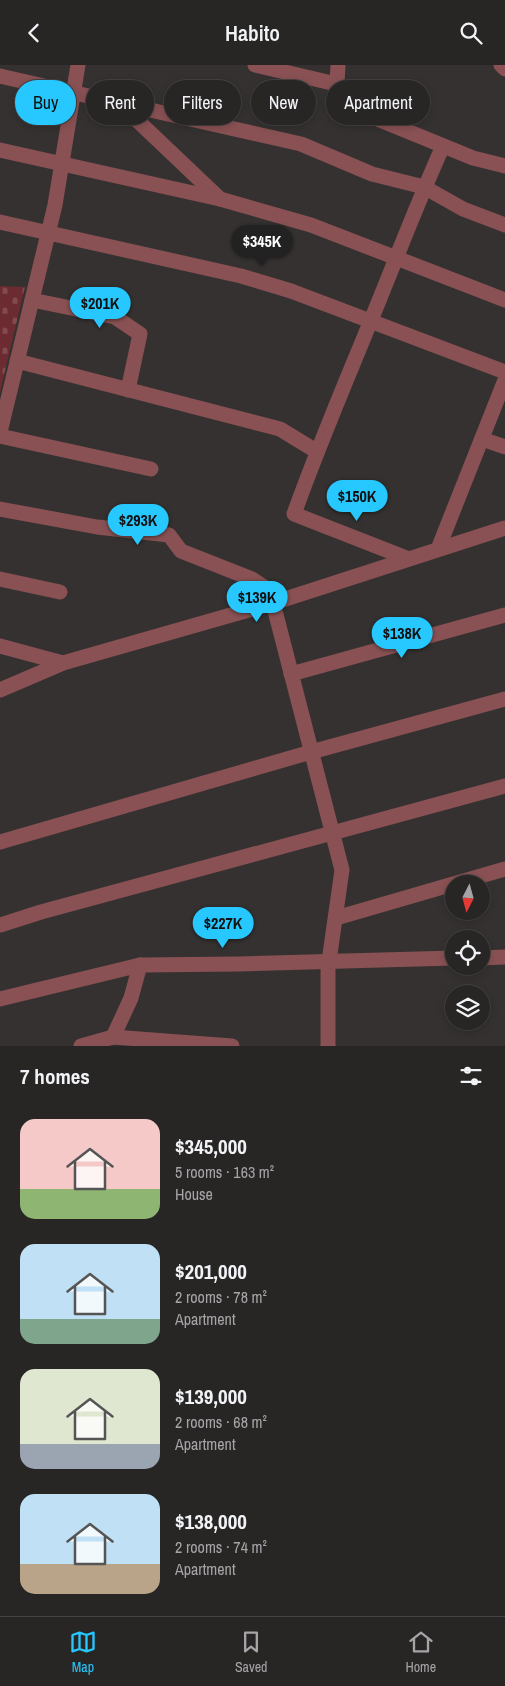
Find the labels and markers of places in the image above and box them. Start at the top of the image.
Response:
pin: $345K [227,225,297,267]
pin: $201K [65,287,135,329]
pin: $150K [322,479,392,522]
pin: $293K [103,503,173,546]
pin: $139K [222,581,292,623]
pin: $138K [367,617,437,659]
pin: $227K [188,907,258,949]

